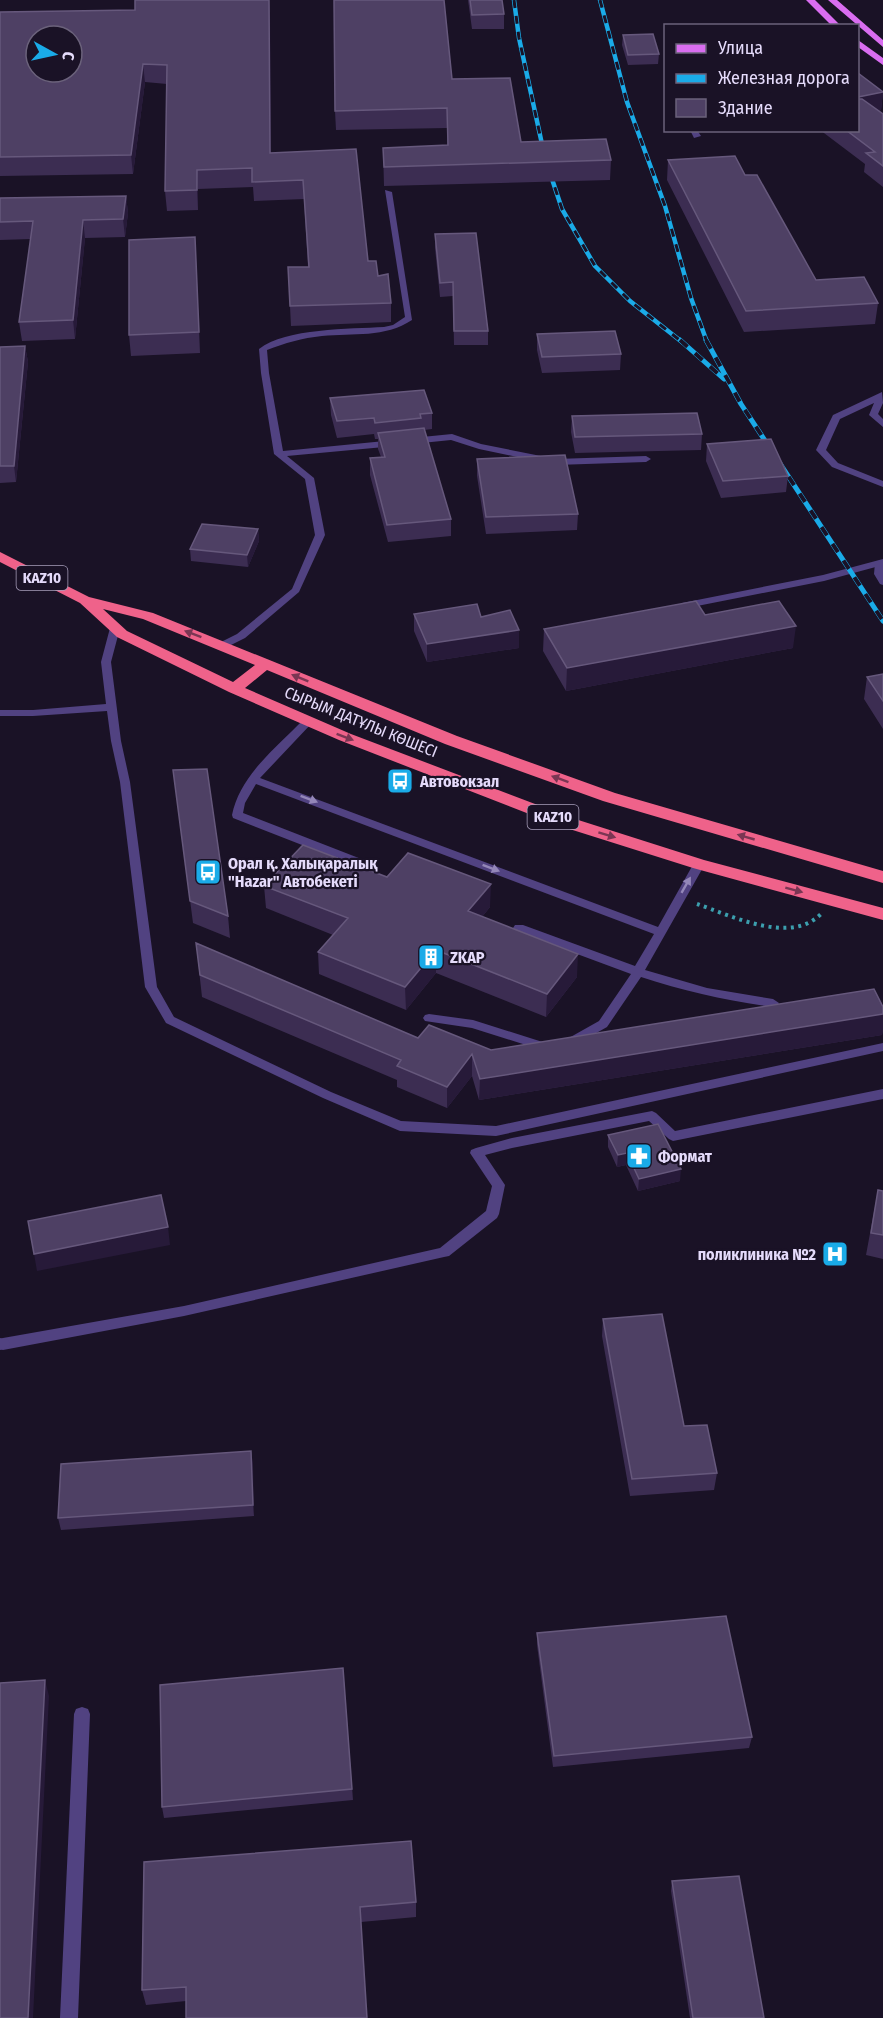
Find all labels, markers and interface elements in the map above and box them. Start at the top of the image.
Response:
north arrow [24,24,84,84]
legend [664,24,859,132]
text: Улица [717,37,763,59]
text: С [58,51,78,62]
text: Железная дорога [718,67,850,89]
text: Здание [718,97,773,119]
road number: KAZ10 [16,566,68,590]
one-way arrow [183,628,201,638]
one-way arrow [291,673,309,683]
street label: СЫРЫМ ДАТҰЛЫ КӨШЕСІ [282,683,440,761]
one-way arrow [337,732,355,742]
bus stop icon: Автовокзал [385,766,415,796]
place label: Автовокзал [419,772,499,791]
one-way arrow [551,774,569,784]
one-way arrow [300,795,318,805]
road number: KAZ10 [528,805,578,829]
one-way arrow [598,831,616,840]
one-way arrow [737,832,755,841]
place label: Орал қ. Халықаралық "Hazar" Автобекеті [228,854,378,891]
bus stop icon: Орал қ. Халықаралық "Hazar" Автобекеті [193,857,223,887]
one-way arrow [482,864,500,873]
one-way arrow [681,877,691,894]
one-way arrow [785,885,803,895]
building icon: ZKAP [416,942,446,972]
place label: ZKAP [450,948,485,967]
pharmacy icon: Формат [624,1141,654,1171]
place label: Формат [658,1147,712,1166]
hospital icon: поликлиника №2 [820,1239,850,1269]
place label: поликлиника №2 [698,1245,817,1264]

